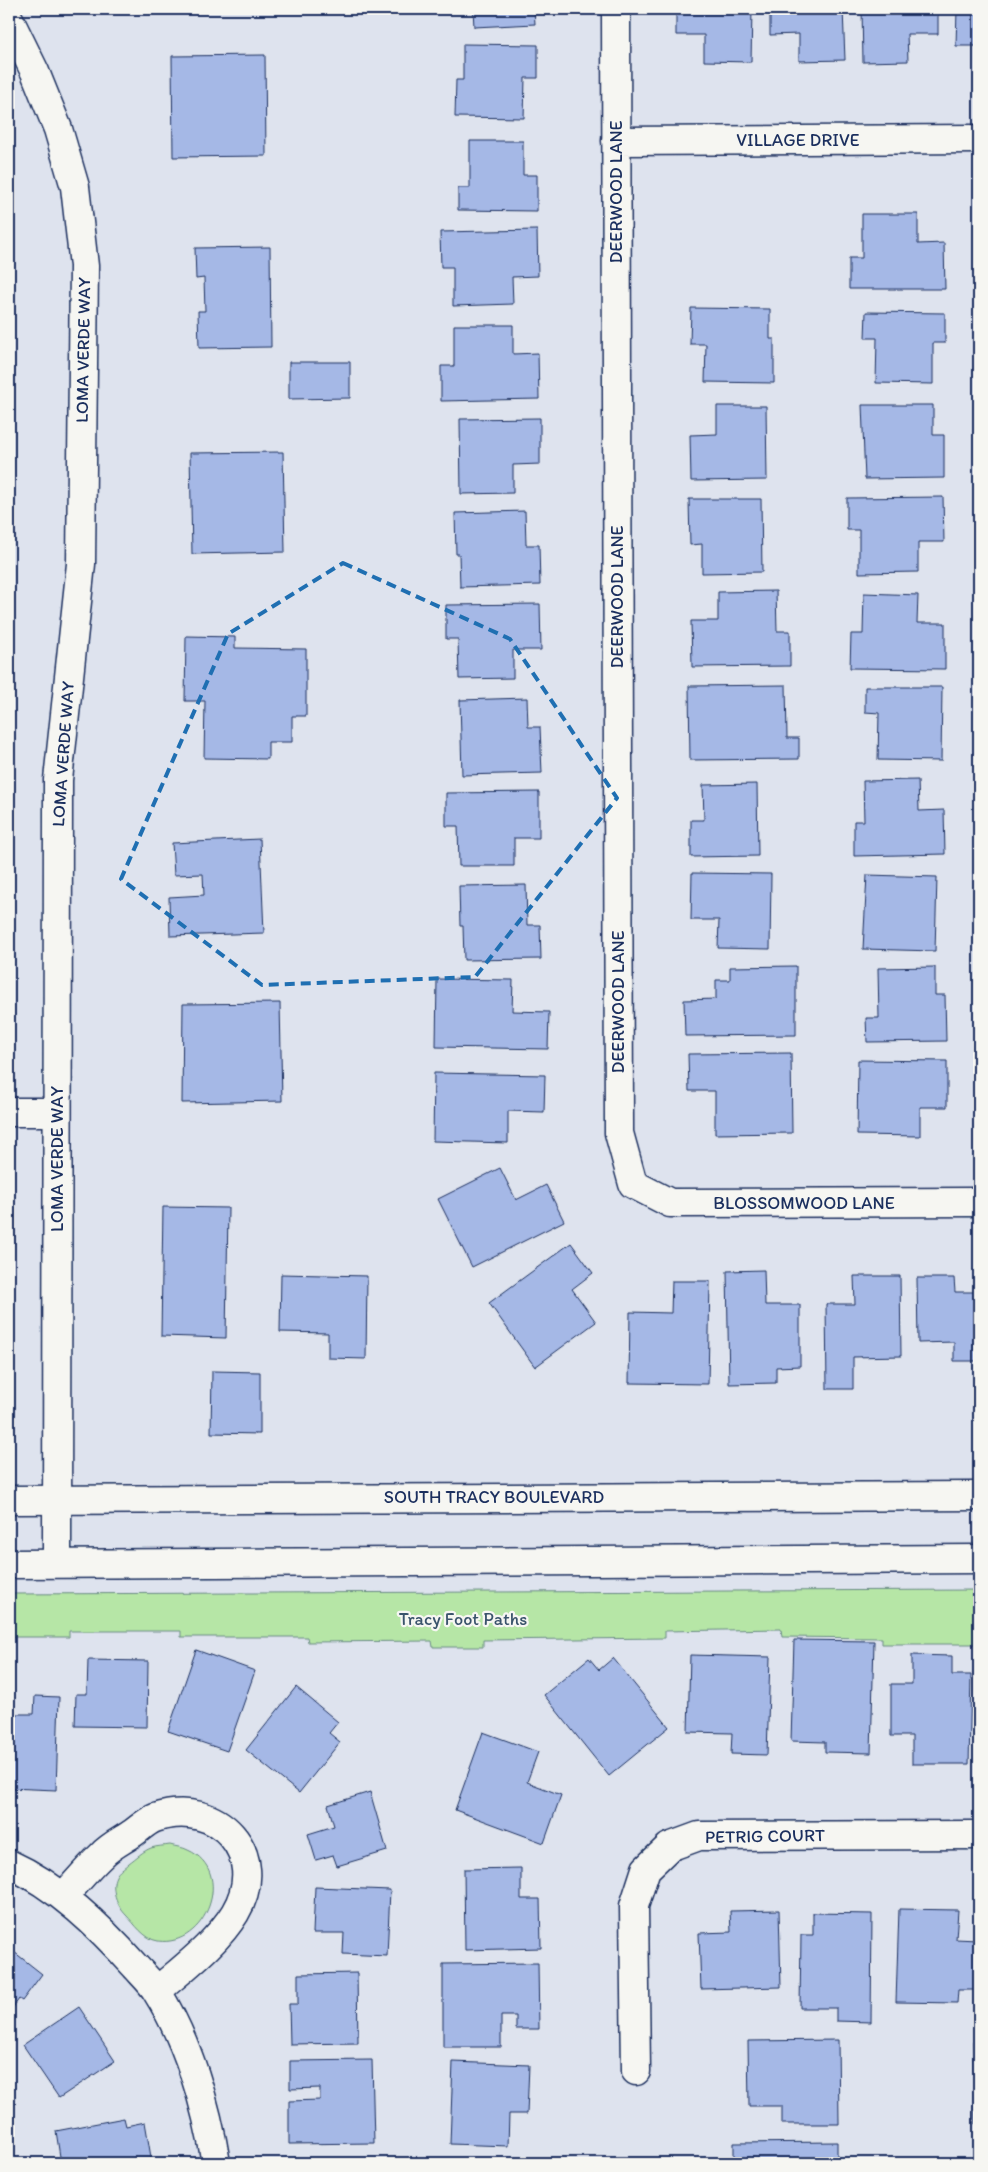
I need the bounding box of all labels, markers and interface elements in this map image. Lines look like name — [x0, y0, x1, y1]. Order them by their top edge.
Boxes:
street label: DEERWOOD LANE — [605, 120, 627, 264]
street label: VILLAGE DRIVE — [736, 129, 860, 151]
street label: LOMA VERDE WAY — [71, 276, 95, 423]
street label: DEERWOOD LANE — [606, 525, 628, 669]
street label: LOMA VERDE WAY — [47, 680, 79, 828]
street label: DEERWOOD LANE — [607, 930, 629, 1074]
street label: LOMA VERDE WAY — [46, 1085, 68, 1232]
street label: BLOSSOMWOOD LANE — [713, 1192, 895, 1214]
street label: SOUTH TRACY BOULEVARD — [384, 1486, 604, 1508]
park label: Tracy Foot Paths — [399, 1608, 527, 1630]
street label: PETRIG COURT — [705, 1824, 825, 1848]

